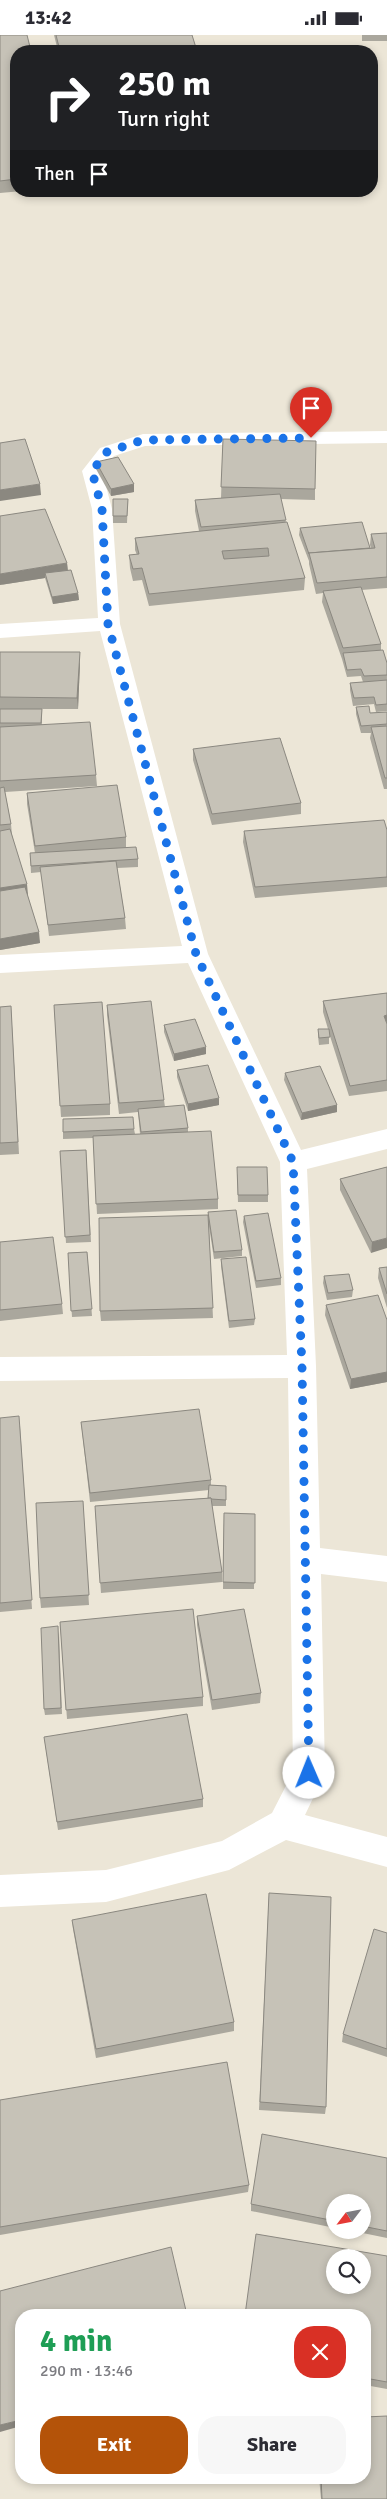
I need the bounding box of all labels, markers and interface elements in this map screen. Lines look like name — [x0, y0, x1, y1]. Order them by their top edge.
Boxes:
text: 13:42 — [25, 6, 72, 30]
text: 250 m — [118, 62, 211, 105]
icon: right — [35, 65, 100, 130]
text: Turn right — [118, 105, 210, 132]
icon: arrive — [85, 160, 113, 188]
text: Then — [35, 162, 75, 186]
pin — [290, 387, 332, 438]
icon: arrive — [297, 394, 325, 422]
position arrow — [282, 1746, 334, 1798]
north arrow — [326, 2194, 371, 2239]
map controls — [326, 2194, 371, 2294]
button: search — [326, 2249, 371, 2294]
text: 4 min — [40, 2323, 112, 2360]
button: close — [294, 2326, 346, 2378]
text: 290 m · 13:46 — [40, 2361, 133, 2381]
button: Exit — [40, 2416, 188, 2474]
button: Share — [198, 2416, 346, 2474]

